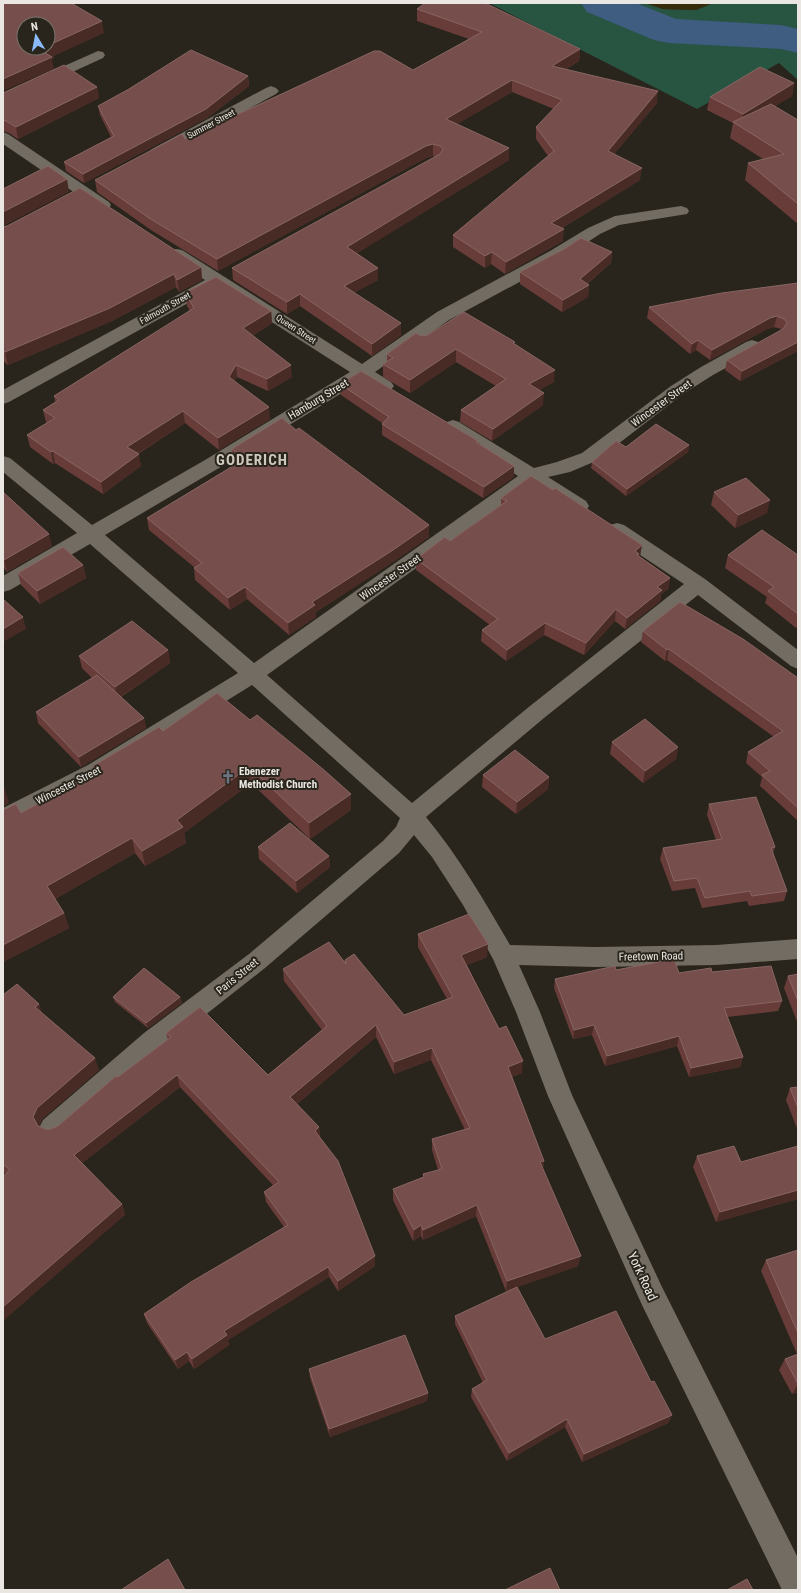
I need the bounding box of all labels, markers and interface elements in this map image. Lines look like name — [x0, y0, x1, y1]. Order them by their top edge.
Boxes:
north arrow — [16, 16, 56, 56]
text: N — [30, 20, 39, 34]
street label: Summer Street — [185, 107, 237, 141]
street label: Falmouth Street — [138, 290, 192, 326]
street label: Queen Street — [274, 312, 318, 346]
street label: Hamburg Street — [286, 376, 351, 423]
street label: Wincester Street — [629, 377, 694, 430]
district label: GODERICH — [216, 451, 288, 469]
street label: Wincester Street — [357, 552, 423, 603]
street label: Wincester Street — [33, 763, 103, 807]
place label: Ebenezer Methodist Church — [239, 765, 317, 791]
church icon: Ebenezer Methodist Church — [220, 769, 236, 785]
street label: Freetown Road — [619, 949, 683, 964]
street label: Paris Street — [214, 955, 261, 997]
street label: York Road — [625, 1250, 660, 1303]

